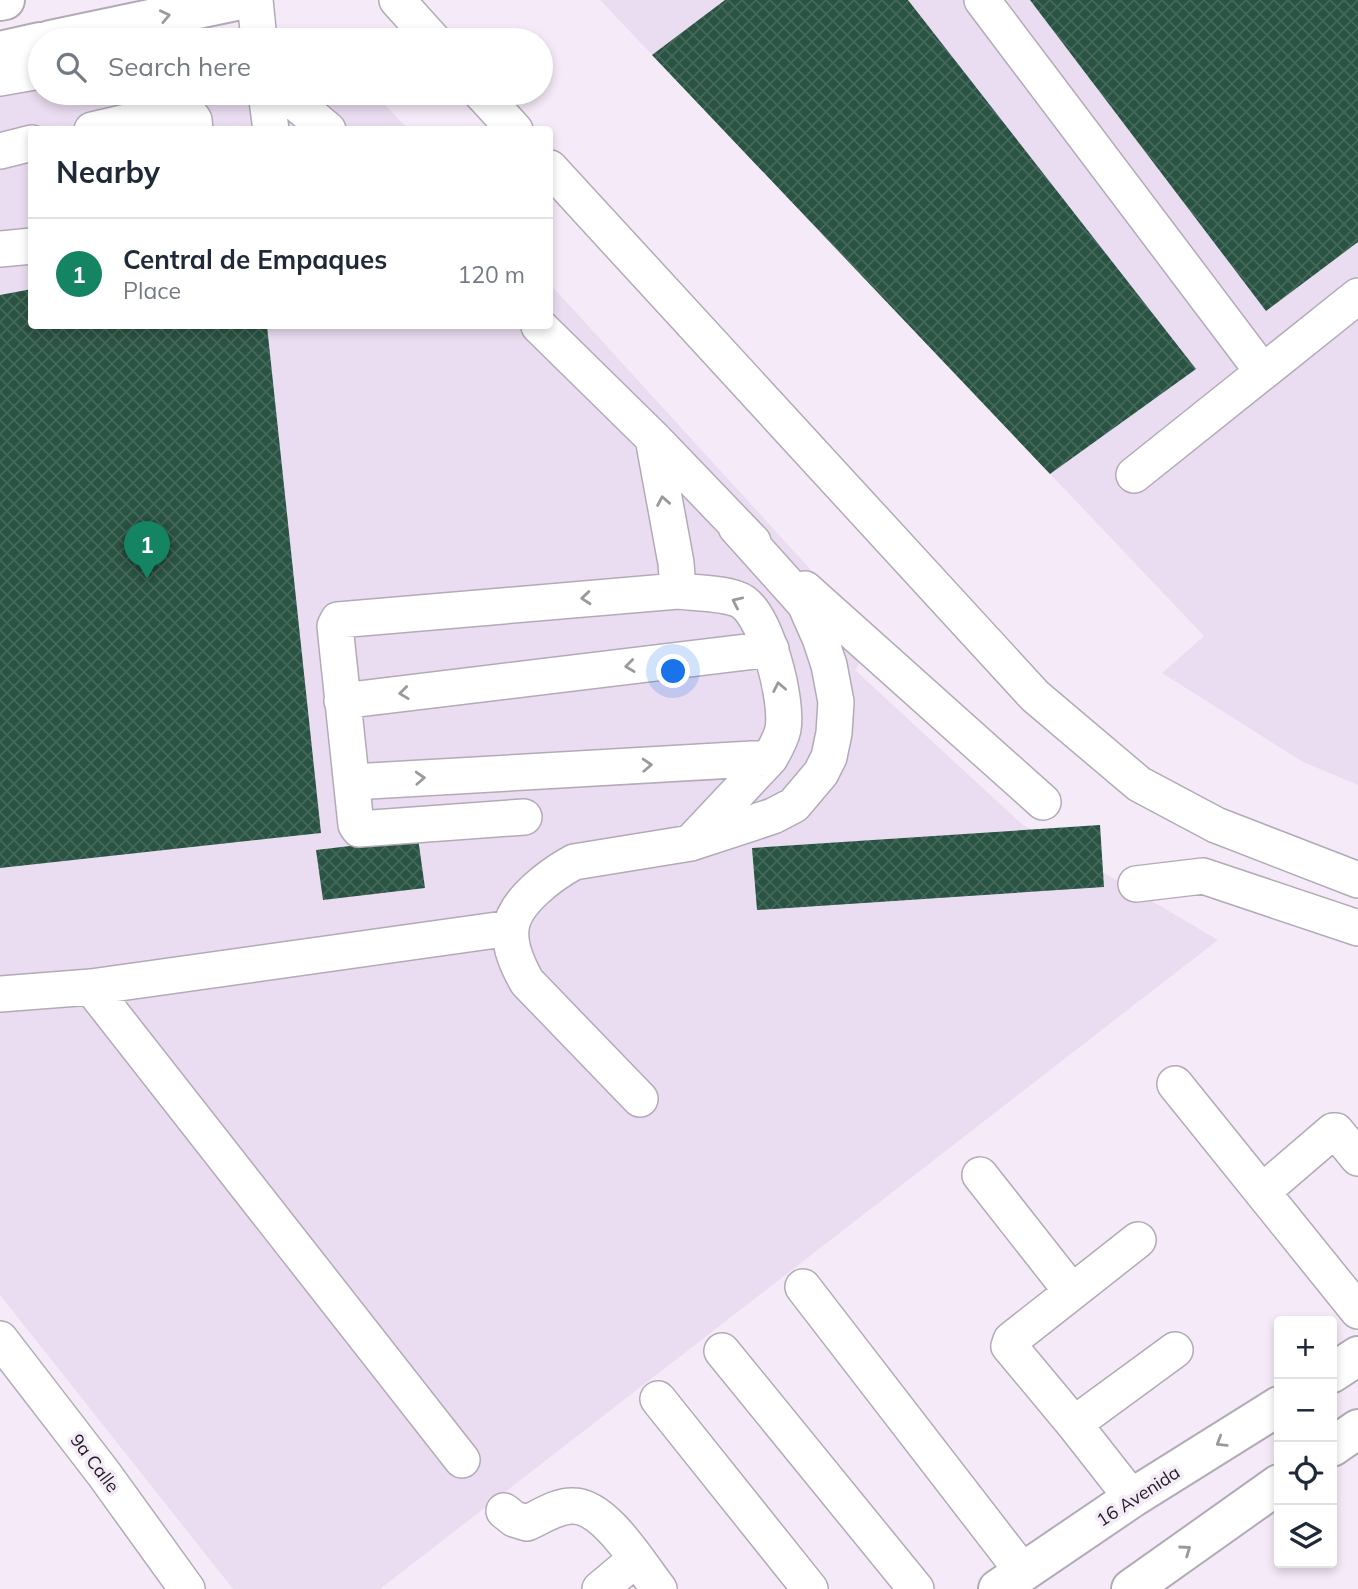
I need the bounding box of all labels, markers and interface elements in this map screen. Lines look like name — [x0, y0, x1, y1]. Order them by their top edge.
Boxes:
one-way arrow — [159, 10, 171, 25]
search box — [28, 28, 553, 105]
icon: search — [52, 48, 90, 86]
text: Search here — [108, 50, 251, 83]
text: Nearby — [56, 153, 160, 191]
text: Central de Empaques — [123, 243, 387, 276]
text: 1 — [72, 260, 86, 289]
text: 120 m — [457, 260, 525, 289]
text: Place — [123, 276, 181, 305]
one-way arrow — [657, 495, 672, 507]
pin: 1 — [124, 521, 170, 579]
one-way arrow — [580, 590, 591, 605]
one-way arrow — [732, 596, 744, 610]
your location — [656, 654, 690, 688]
one-way arrow — [624, 659, 636, 674]
one-way arrow — [773, 681, 788, 693]
one-way arrow — [398, 686, 410, 701]
one-way arrow — [642, 758, 653, 773]
one-way arrow — [415, 771, 426, 786]
map controls — [1274, 1316, 1337, 1568]
button: + — [1274, 1316, 1337, 1379]
button: − — [1274, 1379, 1337, 1442]
street label: 9a Calle — [66, 1429, 124, 1497]
one-way arrow — [1216, 1434, 1229, 1447]
button: locate — [1274, 1442, 1337, 1505]
street label: 16 Avenida — [1092, 1461, 1184, 1531]
button: layers — [1274, 1505, 1337, 1568]
one-way arrow — [1178, 1546, 1191, 1558]

